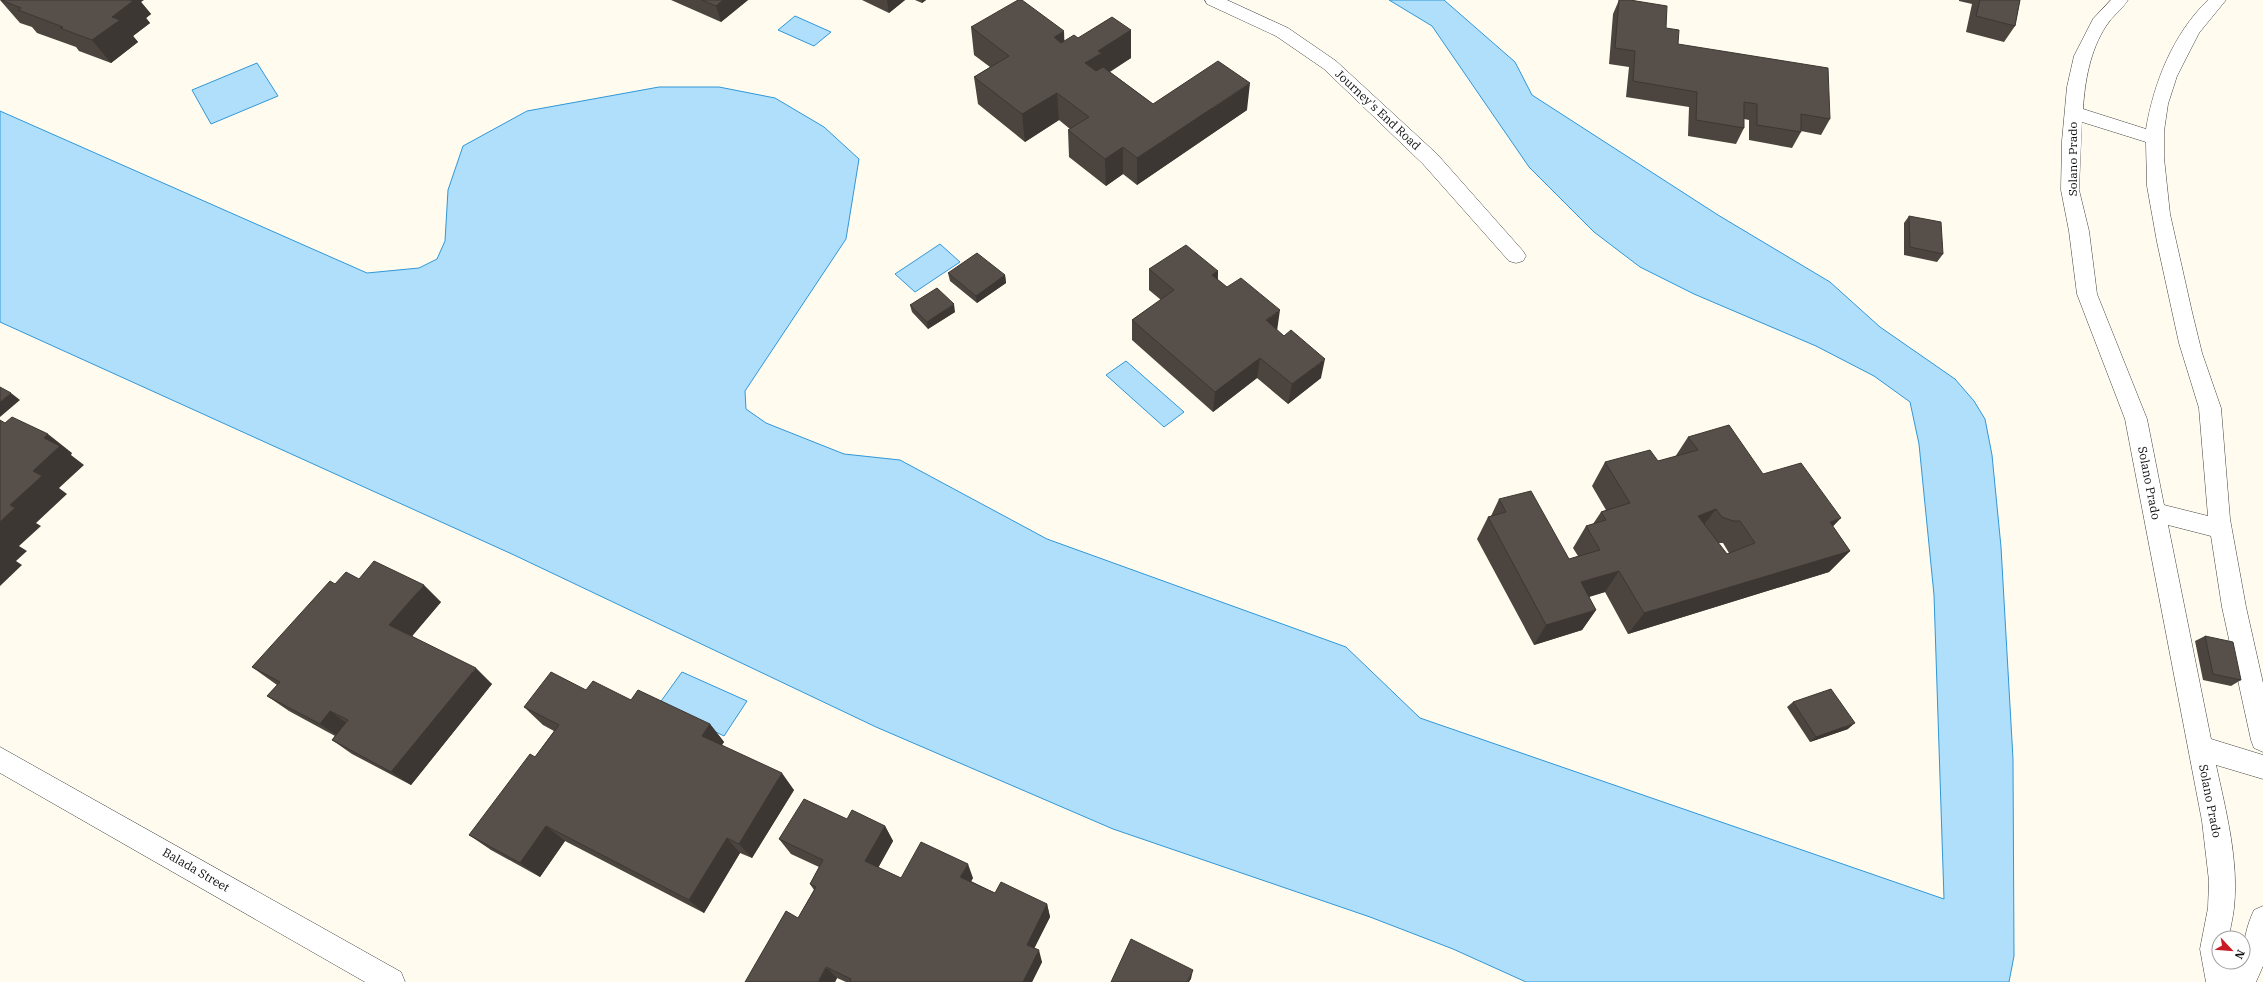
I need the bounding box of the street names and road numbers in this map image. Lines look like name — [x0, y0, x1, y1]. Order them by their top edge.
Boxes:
street label: Journey's End Road — [1333, 66, 1424, 153]
street label: Solano Prado — [2065, 122, 2080, 196]
street label: Solano Prado — [2135, 445, 2164, 521]
street label: Solano Prado — [2196, 763, 2225, 839]
street label: Balada Street — [160, 844, 233, 895]

